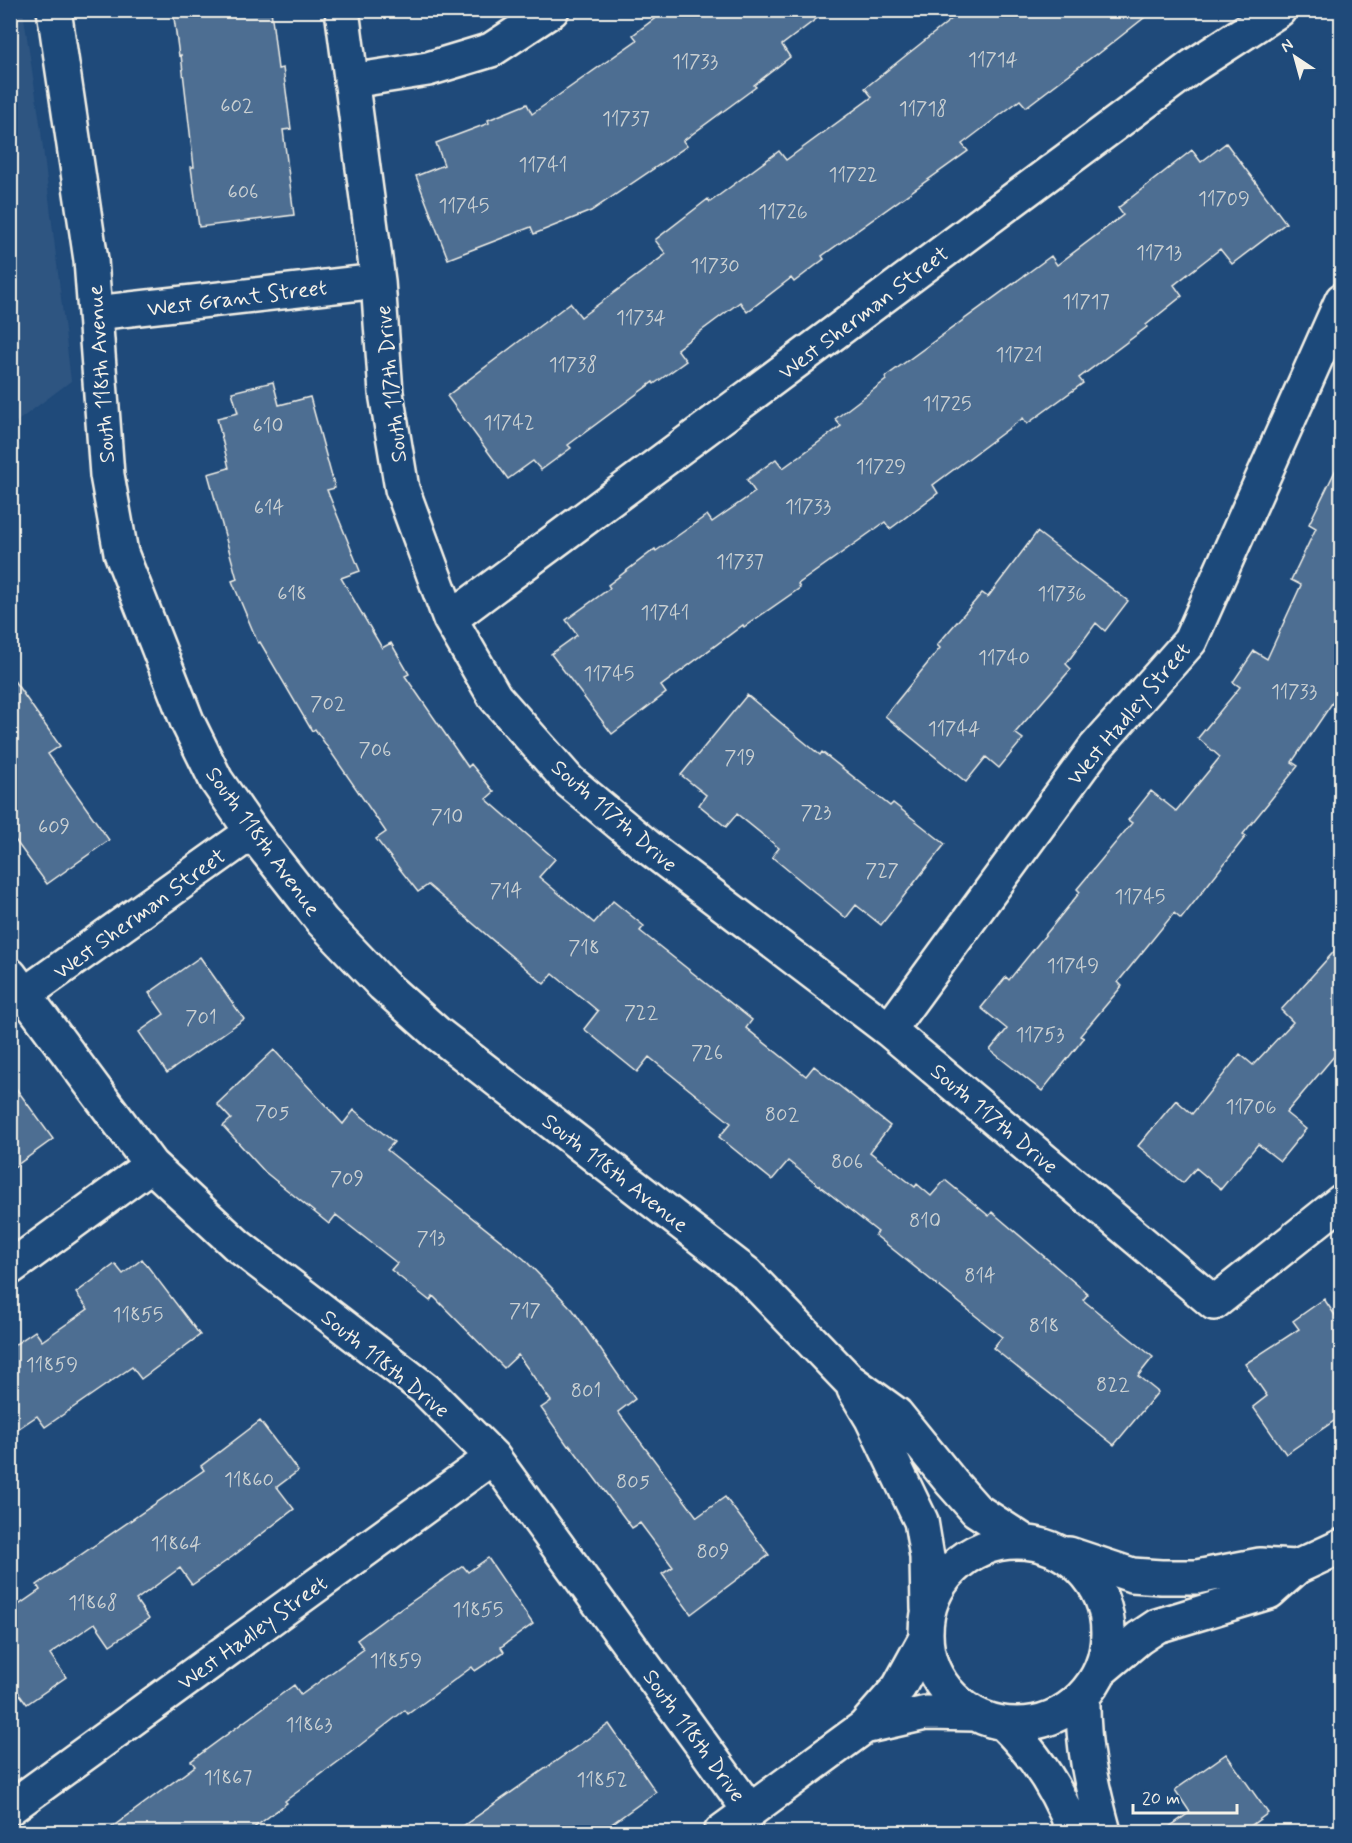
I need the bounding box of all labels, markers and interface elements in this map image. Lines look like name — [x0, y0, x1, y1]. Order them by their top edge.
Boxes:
north arrow — [1265, 27, 1325, 87]
text: N — [1277, 34, 1298, 58]
house number: 11714 — [968, 47, 1018, 74]
house number: 11733 — [672, 49, 718, 76]
house number: 602 — [220, 93, 254, 120]
house number: 11718 — [899, 96, 947, 123]
house number: 11737 — [602, 106, 650, 133]
house number: 11741 — [519, 152, 567, 179]
house number: 11722 — [828, 162, 878, 189]
house number: 606 — [227, 179, 259, 206]
house number: 11709 — [1198, 186, 1250, 213]
house number: 11745 — [439, 193, 490, 220]
house number: 11726 — [758, 199, 808, 226]
street label: West Sherman Street — [773, 240, 955, 387]
house number: 11713 — [1136, 240, 1182, 267]
house number: 11730 — [690, 253, 740, 280]
street label: West Grant Street — [146, 274, 329, 324]
street label: South 118th Avenue — [82, 284, 122, 464]
house number: 11717 — [1062, 289, 1110, 316]
street label: South 117th Drive — [370, 304, 414, 464]
house number: 11734 — [616, 305, 666, 332]
house number: 11721 — [995, 342, 1043, 369]
house number: 11738 — [549, 352, 597, 379]
house number: 11725 — [922, 391, 972, 418]
house number: 11742 — [484, 410, 534, 437]
house number: 610 — [253, 413, 283, 440]
house number: 11729 — [856, 454, 906, 481]
house number: 11733 — [785, 494, 831, 521]
house number: 614 — [254, 495, 285, 522]
house number: 11737 — [716, 549, 764, 576]
house number: 618 — [277, 581, 307, 608]
house number: 11736 — [1038, 581, 1086, 608]
house number: 11741 — [641, 600, 689, 627]
street label: West Hadley Street — [1062, 637, 1198, 792]
house number: 11740 — [978, 645, 1030, 672]
house number: 11745 — [584, 661, 635, 688]
house number: 11733 — [1271, 679, 1317, 706]
house number: 702 — [310, 691, 346, 718]
house number: 11744 — [928, 716, 980, 743]
house number: 706 — [359, 737, 392, 764]
house number: 719 — [724, 745, 756, 772]
street label: South 117th Drive — [545, 754, 683, 879]
street label: South 118th Avenue — [199, 762, 326, 923]
house number: 723 — [801, 800, 831, 827]
house number: 710 — [431, 804, 463, 831]
house number: 609 — [38, 814, 70, 841]
street label: West Sherman Street — [48, 843, 232, 987]
house number: 727 — [865, 858, 899, 885]
house number: 714 — [490, 878, 522, 905]
house number: 11745 — [1115, 884, 1166, 911]
house number: 718 — [568, 935, 600, 962]
house number: 11749 — [1047, 953, 1099, 980]
house number: 722 — [624, 1000, 658, 1027]
house number: 701 — [185, 1005, 217, 1032]
house number: 11753 — [1015, 1022, 1065, 1049]
house number: 726 — [691, 1040, 723, 1067]
street label: South 117th Drive — [924, 1058, 1063, 1181]
house number: 11706 — [1226, 1094, 1276, 1121]
house number: 705 — [255, 1100, 289, 1127]
house number: 802 — [765, 1102, 799, 1129]
street label: South 118th Avenue — [536, 1108, 694, 1240]
house number: 806 — [831, 1149, 863, 1176]
house number: 709 — [330, 1166, 364, 1193]
house number: 810 — [909, 1208, 941, 1235]
house number: 713 — [417, 1226, 445, 1253]
house number: 814 — [964, 1263, 996, 1290]
house number: 717 — [509, 1298, 541, 1325]
house number: 11855 — [113, 1302, 164, 1329]
street label: South 118th Drive — [315, 1304, 455, 1425]
house number: 818 — [1029, 1313, 1059, 1340]
house number: 11859 — [26, 1352, 78, 1379]
house number: 822 — [1096, 1372, 1130, 1399]
house number: 801 — [571, 1378, 601, 1405]
house number: 11860 — [224, 1467, 274, 1494]
house number: 805 — [616, 1469, 650, 1496]
house number: 11864 — [151, 1531, 201, 1558]
house number: 809 — [696, 1539, 730, 1566]
street label: West Hadley Street — [173, 1570, 334, 1697]
house number: 11868 — [68, 1590, 118, 1617]
house number: 11855 — [453, 1597, 504, 1624]
house number: 11859 — [370, 1648, 422, 1675]
street label: South 118th Drive — [636, 1664, 751, 1808]
house number: 11863 — [285, 1712, 333, 1739]
house number: 11867 — [204, 1765, 252, 1792]
house number: 11852 — [577, 1767, 627, 1794]
scale bar — [1133, 1777, 1236, 1815]
text: 20 m — [1142, 1787, 1180, 1811]

